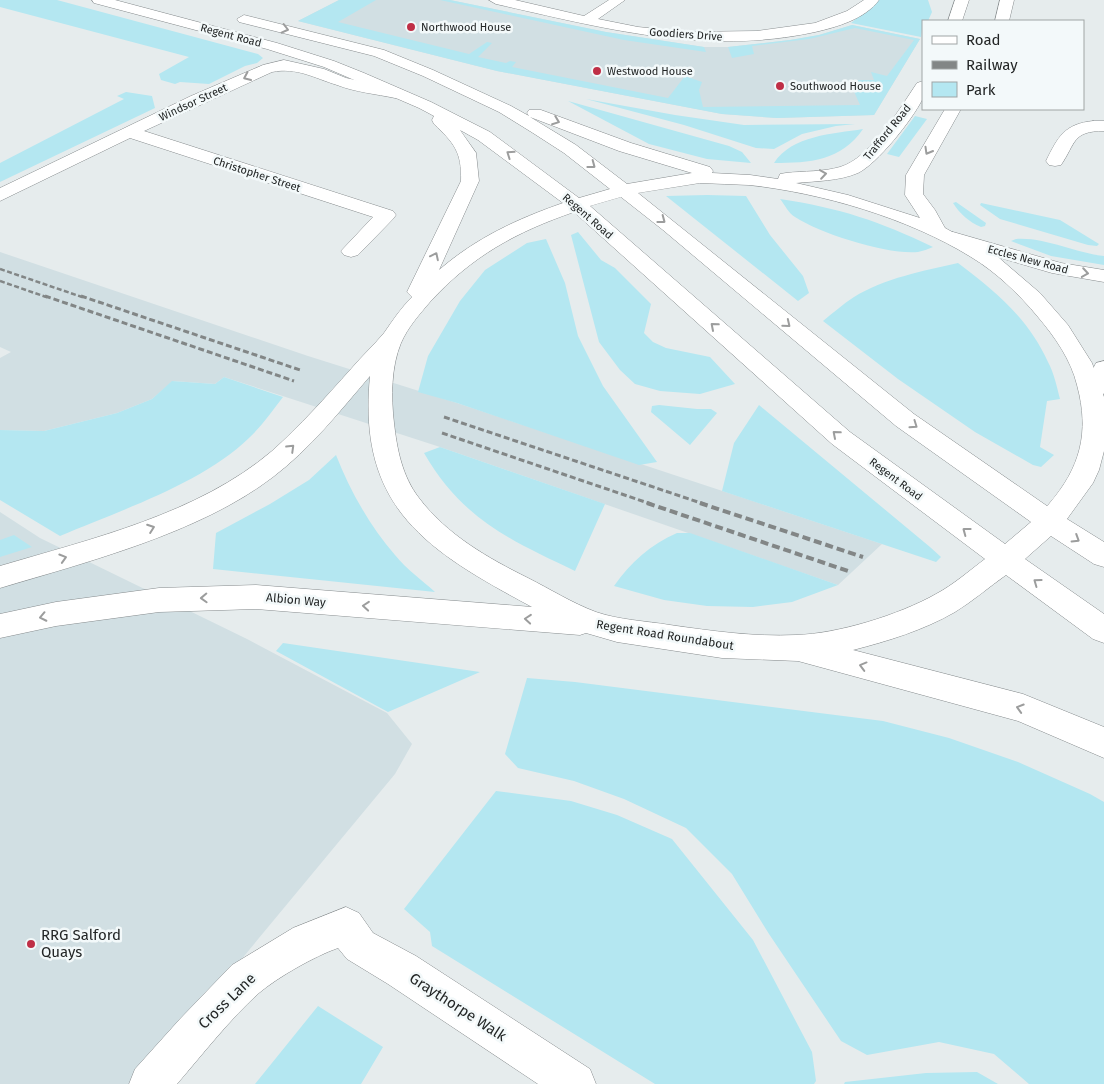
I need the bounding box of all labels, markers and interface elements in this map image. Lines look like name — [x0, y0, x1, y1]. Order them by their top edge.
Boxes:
legend — [922, 20, 1084, 110]
street label: Regent Road — [199, 21, 263, 50]
marker: Northwood House — [405, 21, 417, 33]
place label: Northwood House — [421, 21, 511, 34]
one-way arrow — [280, 23, 289, 34]
street label: Goodiers Drive — [649, 25, 723, 44]
text: Road — [966, 31, 1001, 49]
text: Railway — [966, 56, 1018, 74]
marker: Westwood House — [591, 65, 603, 77]
place label: Westwood House — [607, 65, 693, 78]
one-way arrow — [243, 70, 252, 81]
marker: Southwood House — [774, 80, 786, 92]
place label: Southwood House — [790, 80, 881, 93]
street label: Windsor Street — [157, 81, 229, 124]
text: Park — [966, 81, 996, 99]
street label: Trafford Road — [861, 102, 914, 163]
one-way arrow — [551, 115, 559, 125]
one-way arrow — [925, 145, 935, 154]
one-way arrow — [506, 151, 516, 160]
street label: Christopher Street — [211, 154, 302, 195]
one-way arrow — [586, 160, 595, 168]
one-way arrow — [818, 170, 827, 180]
street label: Regent Road — [560, 191, 616, 242]
one-way arrow — [656, 214, 666, 223]
street label: Eccles New Road — [986, 242, 1070, 276]
one-way arrow — [429, 252, 439, 261]
one-way arrow — [1080, 268, 1089, 278]
one-way arrow — [781, 318, 790, 327]
one-way arrow — [711, 323, 720, 332]
one-way arrow — [908, 419, 917, 428]
one-way arrow — [833, 430, 842, 439]
one-way arrow — [285, 445, 294, 454]
street label: Regent Road — [867, 455, 925, 503]
one-way arrow — [146, 524, 155, 534]
one-way arrow — [962, 528, 972, 537]
one-way arrow — [1071, 533, 1080, 542]
one-way arrow — [59, 553, 67, 563]
one-way arrow — [1033, 579, 1042, 589]
street label: Albion Way — [266, 590, 327, 610]
one-way arrow — [200, 593, 208, 604]
one-way arrow — [362, 601, 370, 612]
one-way arrow — [39, 611, 47, 622]
one-way arrow — [524, 614, 532, 625]
street label: Regent Road Roundabout — [595, 617, 735, 653]
one-way arrow — [859, 661, 867, 671]
one-way arrow — [1016, 704, 1024, 714]
place label: RRG Salford Quays — [41, 926, 121, 961]
marker: RRG Salford Quays — [25, 938, 37, 950]
street label: Cross Lane — [195, 969, 259, 1033]
street label: Graythorpe Walk — [406, 969, 510, 1045]

